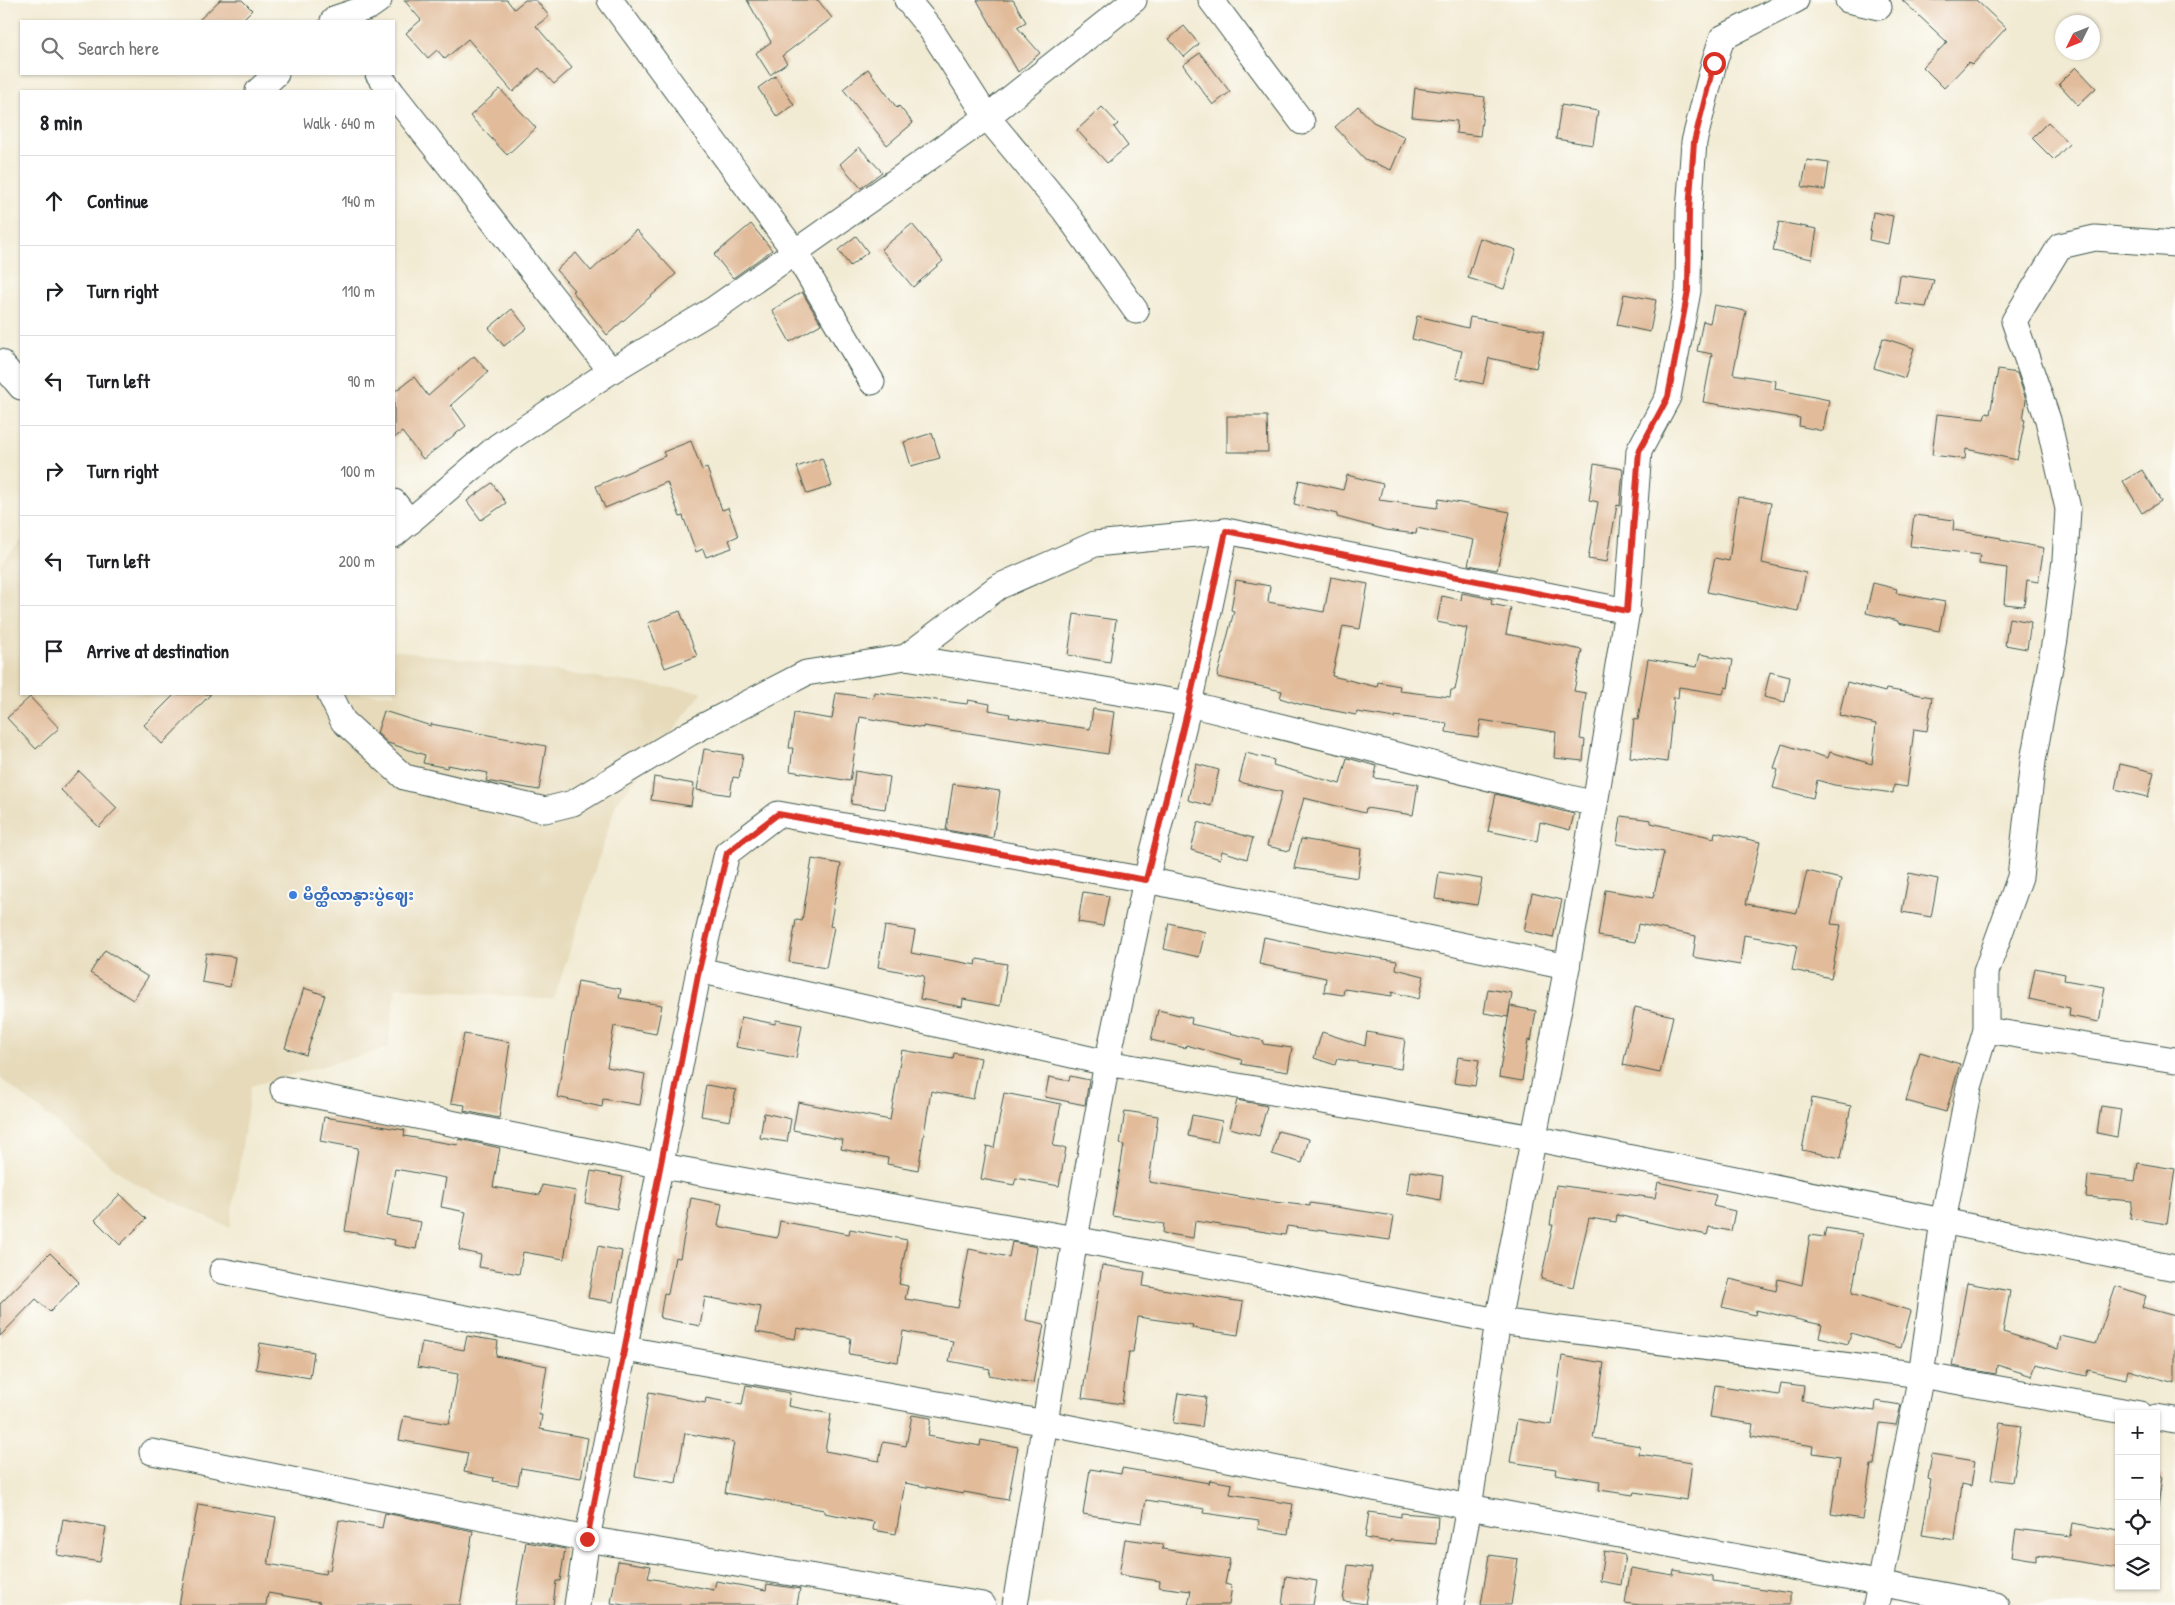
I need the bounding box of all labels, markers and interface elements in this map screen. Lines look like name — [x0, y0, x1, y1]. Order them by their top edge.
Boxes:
north arrow — [2055, 15, 2100, 60]
search box — [20, 20, 395, 75]
icon: search — [38, 34, 66, 62]
text: Search here — [78, 35, 159, 61]
route start — [1703, 52, 1726, 75]
text: 8 min — [40, 108, 82, 137]
text: Walk · 640 m — [303, 112, 375, 134]
icon: ahead — [40, 187, 68, 215]
text: Continue — [87, 188, 148, 214]
text: 140 m — [341, 190, 375, 212]
icon: right — [40, 277, 68, 305]
text: Turn right — [87, 278, 158, 304]
text: 110 m — [342, 280, 375, 302]
icon: left — [40, 367, 68, 395]
text: Turn left — [87, 368, 150, 394]
text: 90 m — [347, 370, 375, 392]
icon: right — [40, 457, 68, 485]
text: Turn right — [87, 458, 158, 484]
text: 100 m — [340, 460, 375, 482]
icon: left — [40, 547, 68, 575]
text: Turn left — [87, 548, 150, 574]
text: 200 m — [339, 550, 375, 572]
icon: arrive — [40, 637, 68, 665]
text: Arrive at destination — [87, 638, 229, 664]
place label: မိတ္ထီလာနွားပွဲဈေး — [303, 884, 414, 907]
marker: မိတ္ထီလာနွားပွဲဈေး — [287, 889, 299, 901]
map controls — [2115, 1410, 2160, 1590]
button: + — [2115, 1410, 2160, 1455]
button: − — [2115, 1455, 2160, 1500]
button: locate — [2115, 1500, 2160, 1545]
route end — [576, 1528, 599, 1551]
button: layers — [2115, 1545, 2160, 1590]

